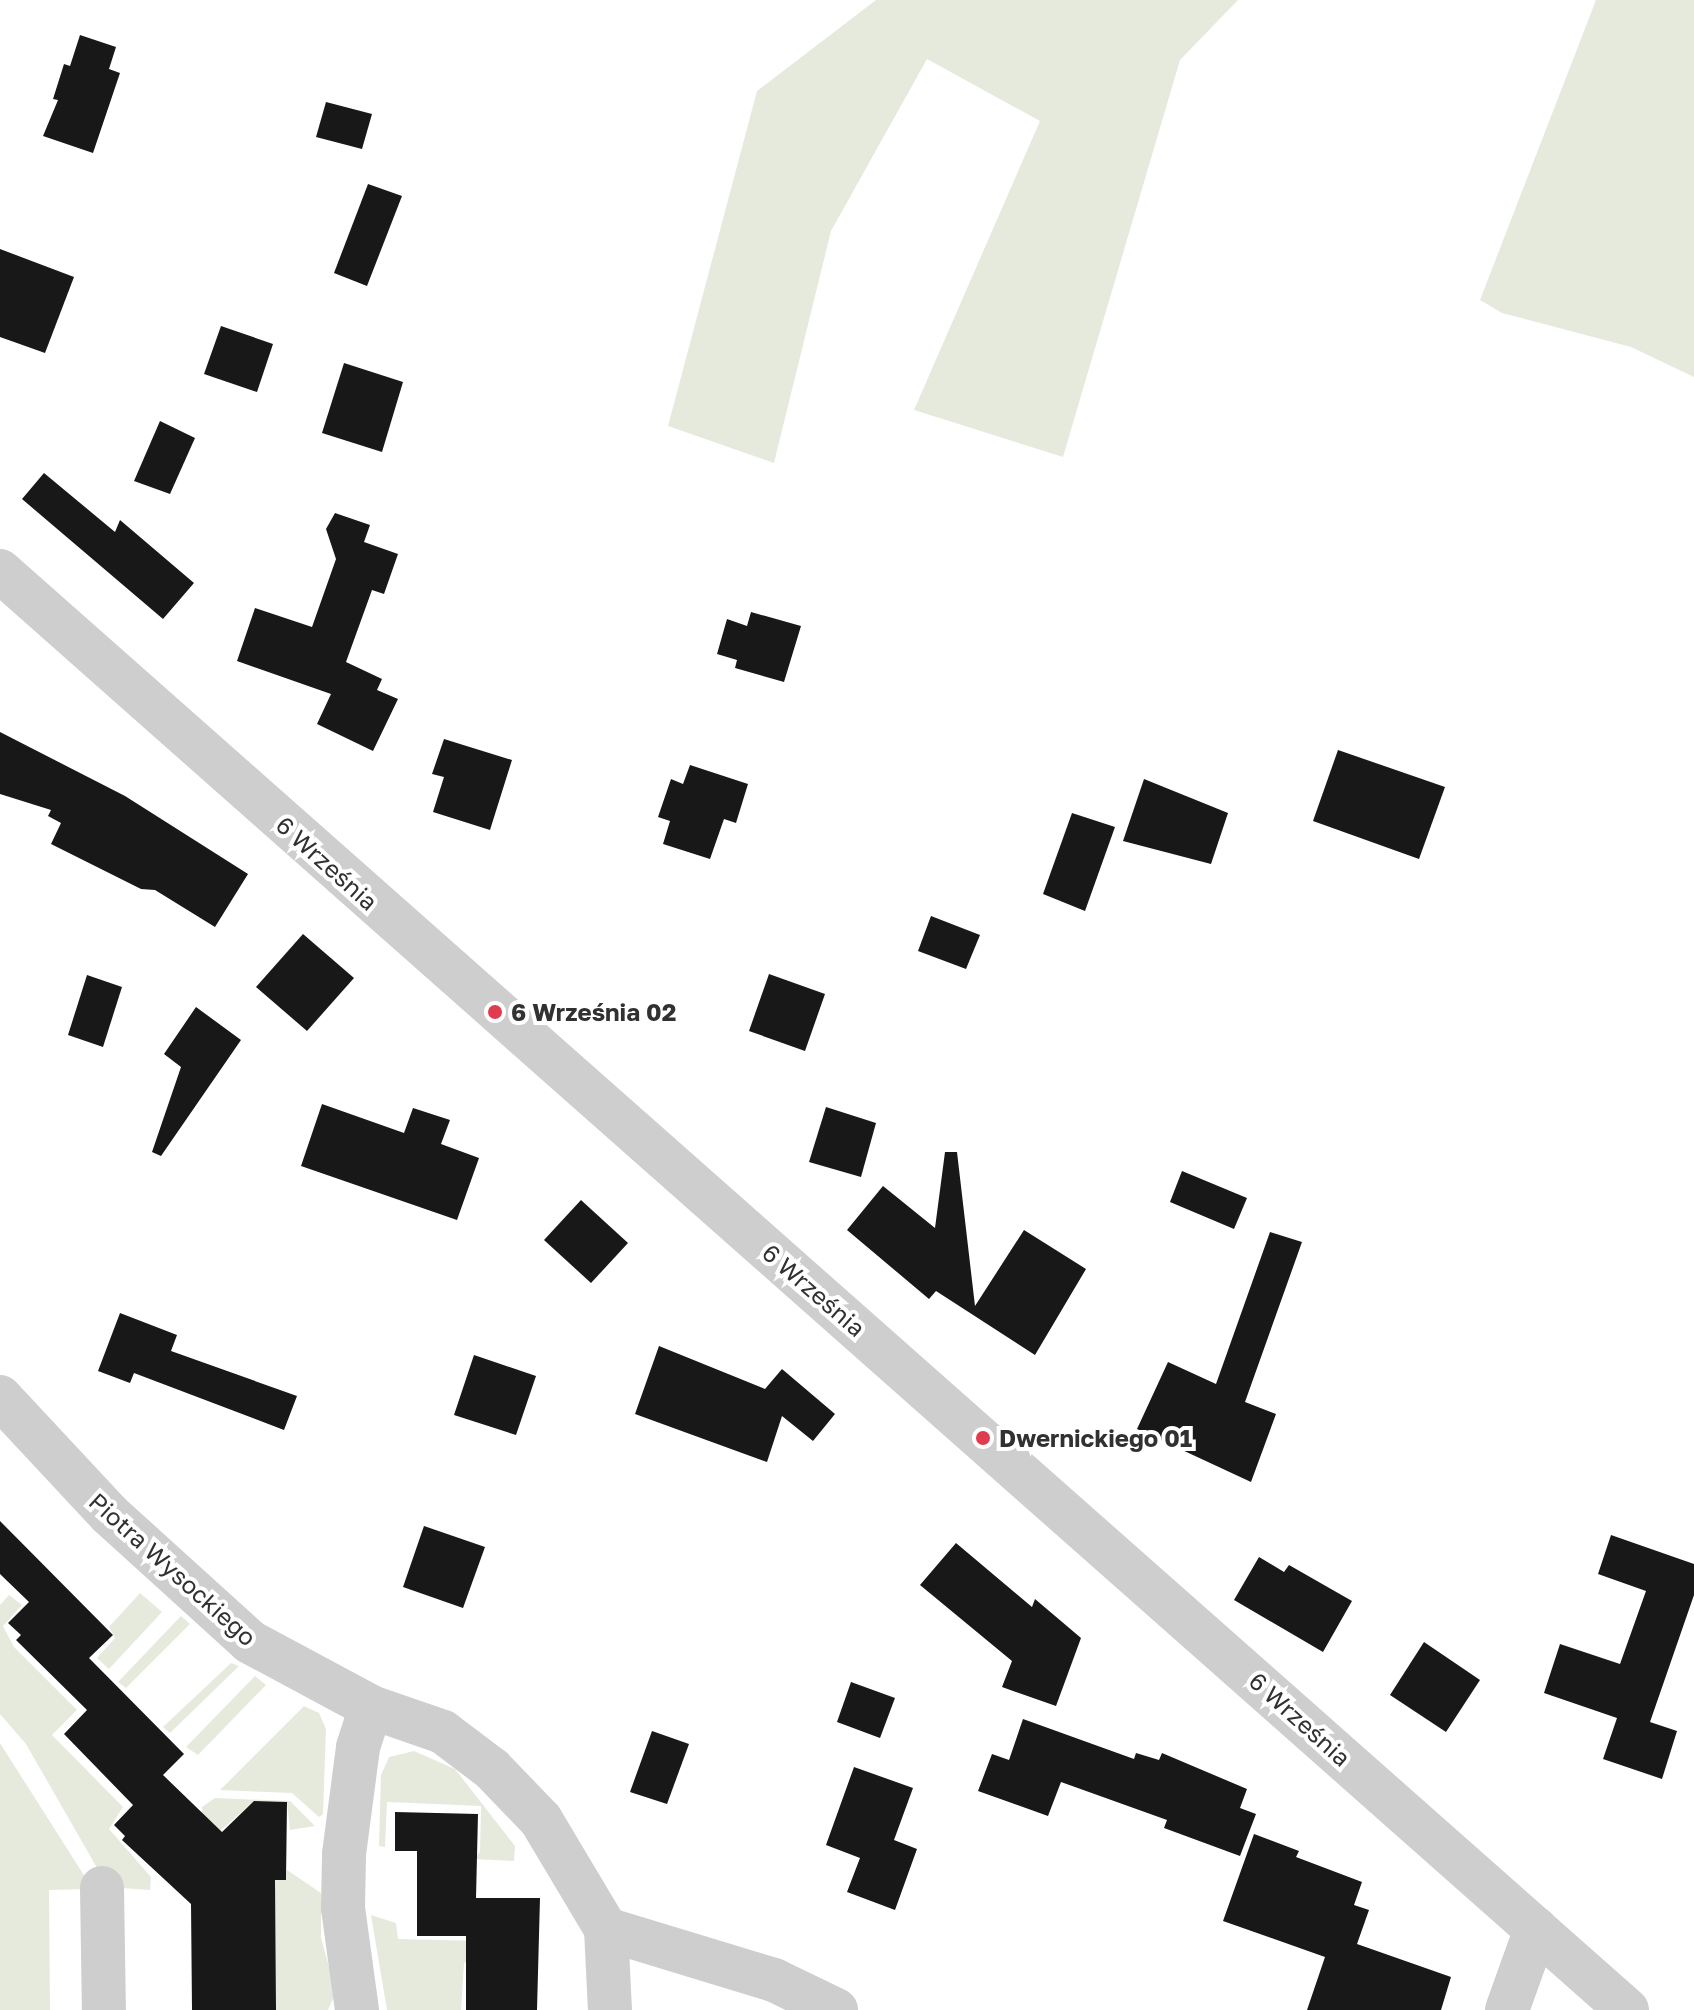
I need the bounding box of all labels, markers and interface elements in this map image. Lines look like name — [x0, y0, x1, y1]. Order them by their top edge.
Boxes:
street label: 6 Września — [270, 810, 384, 916]
place label: 6 Września 02 — [511, 998, 676, 1026]
marker: 6 Września 02 — [486, 1003, 504, 1021]
street label: 6 Września — [757, 1238, 871, 1342]
place label: Dwernickiego 01 — [999, 1424, 1192, 1452]
marker: Dwernickiego 01 — [974, 1429, 992, 1447]
street label: Piotra Wysockiego — [84, 1487, 262, 1651]
street label: 6 Września — [1243, 1666, 1357, 1772]

